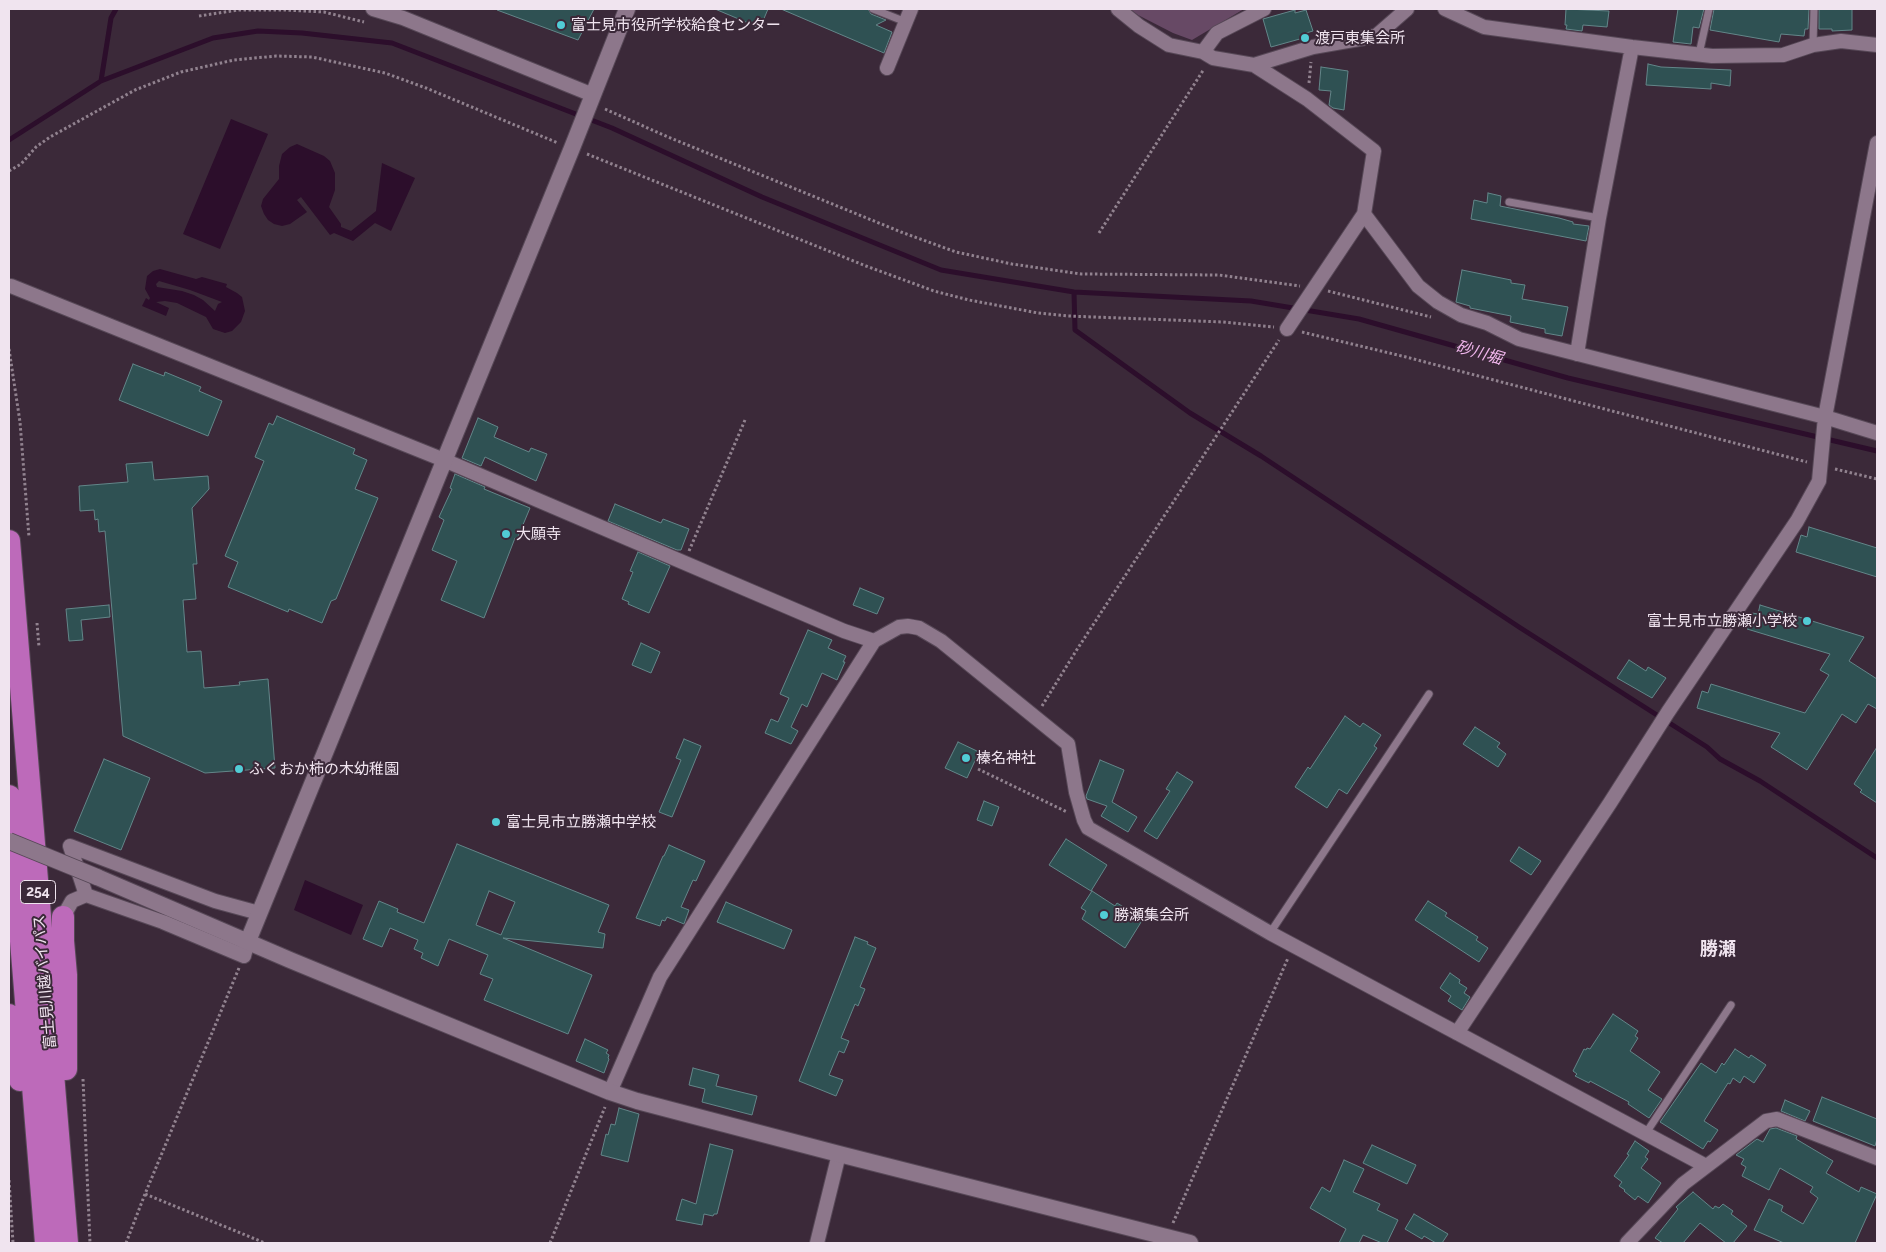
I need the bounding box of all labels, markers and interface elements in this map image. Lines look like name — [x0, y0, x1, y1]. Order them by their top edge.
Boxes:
place label: 富士見市役所学校給食センター — [571, 16, 781, 34]
marker: 富士見市役所学校給食センター — [555, 19, 567, 31]
place label: 渡戸東集会所 — [1315, 29, 1405, 47]
marker: 渡戸東集会所 — [1299, 32, 1311, 44]
water label: 砂川堀 — [1453, 337, 1505, 369]
place label: 大願寺 — [516, 525, 561, 543]
marker: 大願寺 — [500, 528, 512, 540]
place label: 富士見市立勝瀬小学校 — [1647, 612, 1797, 630]
marker: 富士見市立勝瀬小学校 — [1801, 615, 1813, 627]
place label: 榛名神社 — [976, 749, 1036, 767]
marker: 榛名神社 — [960, 752, 972, 764]
place label: ふくおか柿の木幼稚園 — [249, 760, 399, 778]
marker: ふくおか柿の木幼稚園 — [233, 763, 245, 775]
place label: 富士見市立勝瀬中学校 — [506, 813, 656, 831]
marker: 富士見市立勝瀬中学校 — [490, 816, 502, 828]
road number: 254 — [20, 880, 56, 904]
place label: 勝瀬集会所 — [1114, 906, 1189, 924]
marker: 勝瀬集会所 — [1098, 909, 1110, 921]
street label: 富士見川越バイパス — [30, 914, 60, 1050]
district label: 勝瀬 — [1700, 939, 1736, 961]

